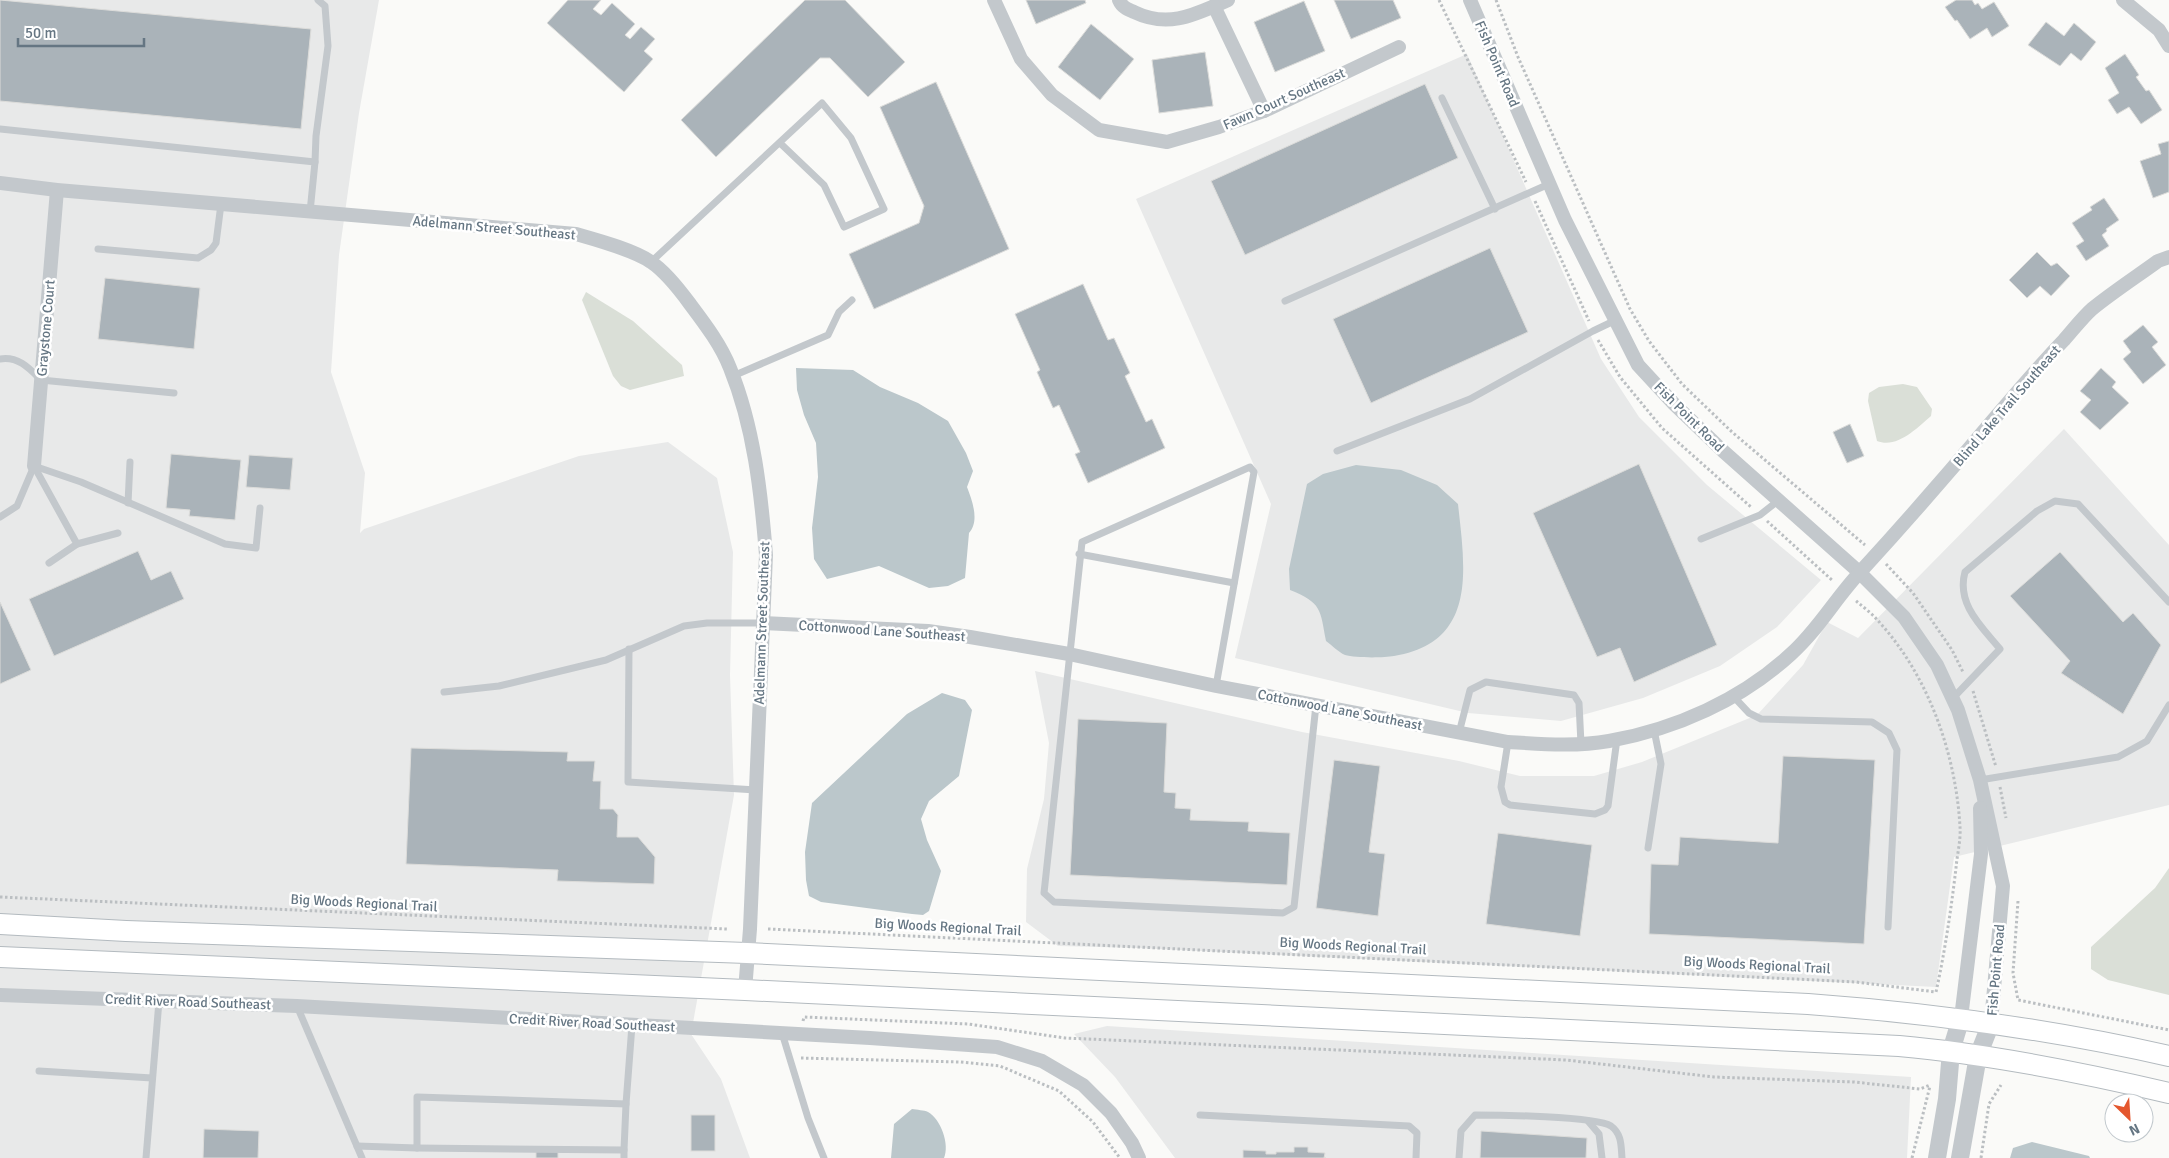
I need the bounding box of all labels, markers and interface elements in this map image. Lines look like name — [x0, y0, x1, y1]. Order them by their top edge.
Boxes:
scale bar — [18, 15, 144, 47]
street label: Fish Point Road — [1471, 18, 1523, 110]
text: 50 m — [25, 24, 56, 42]
street label: Fawn Court Southeast — [1220, 64, 1348, 134]
street label: Adelmann Street Southeast — [412, 212, 576, 244]
street label: Graystone Court — [33, 279, 59, 377]
street label: Blind Lake Trail Southeast — [1950, 342, 2064, 470]
street label: Fish Point Road — [1650, 378, 1728, 456]
street label: Adelmann Street Southeast — [751, 541, 773, 705]
street label: Cottonwood Lane Southeast — [798, 617, 966, 645]
street label: Cottonwood Lane Southeast — [1256, 686, 1424, 734]
street label: Big Woods Regional Trail — [290, 891, 438, 915]
street label: Big Woods Regional Trail — [874, 915, 1022, 939]
street label: Fish Point Road — [1984, 923, 2008, 1017]
street label: Big Woods Regional Trail — [1279, 934, 1427, 958]
street label: Big Woods Regional Trail — [1683, 953, 1831, 977]
street label: Credit River Road Southeast — [105, 991, 272, 1013]
street label: Credit River Road Southeast — [508, 1010, 676, 1036]
north arrow — [2104, 1093, 2154, 1143]
text: N — [2126, 1120, 2142, 1139]

